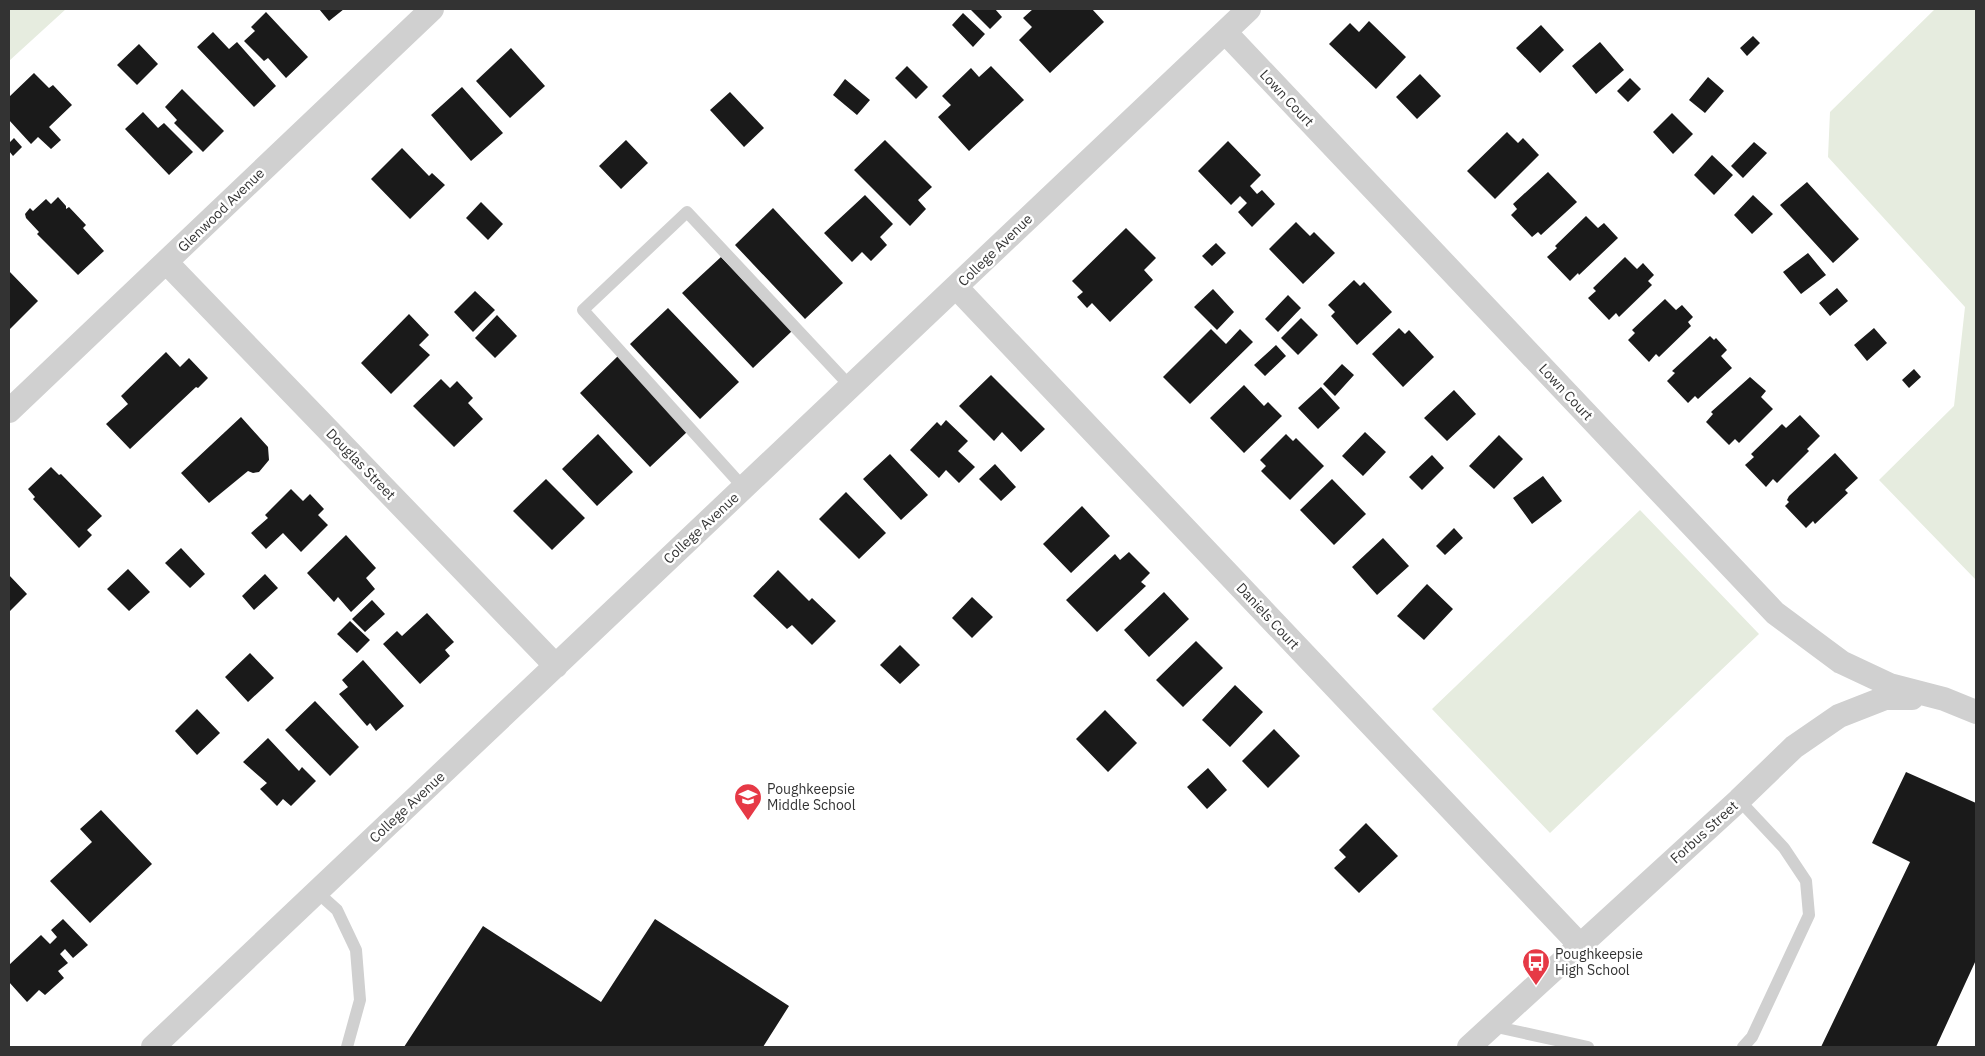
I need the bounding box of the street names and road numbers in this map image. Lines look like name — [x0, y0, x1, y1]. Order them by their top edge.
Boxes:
street label: Lown Court — [1256, 66, 1318, 130]
street label: Glenwood Avenue — [174, 164, 268, 256]
street label: College Avenue — [954, 210, 1036, 290]
street label: Lown Court — [1535, 360, 1597, 424]
street label: Douglas Street — [322, 425, 400, 504]
street label: College Avenue — [659, 488, 743, 568]
street label: Daniels Court — [1233, 579, 1303, 653]
street label: College Avenue — [365, 767, 449, 847]
street label: Forbus Street — [1666, 797, 1742, 867]

